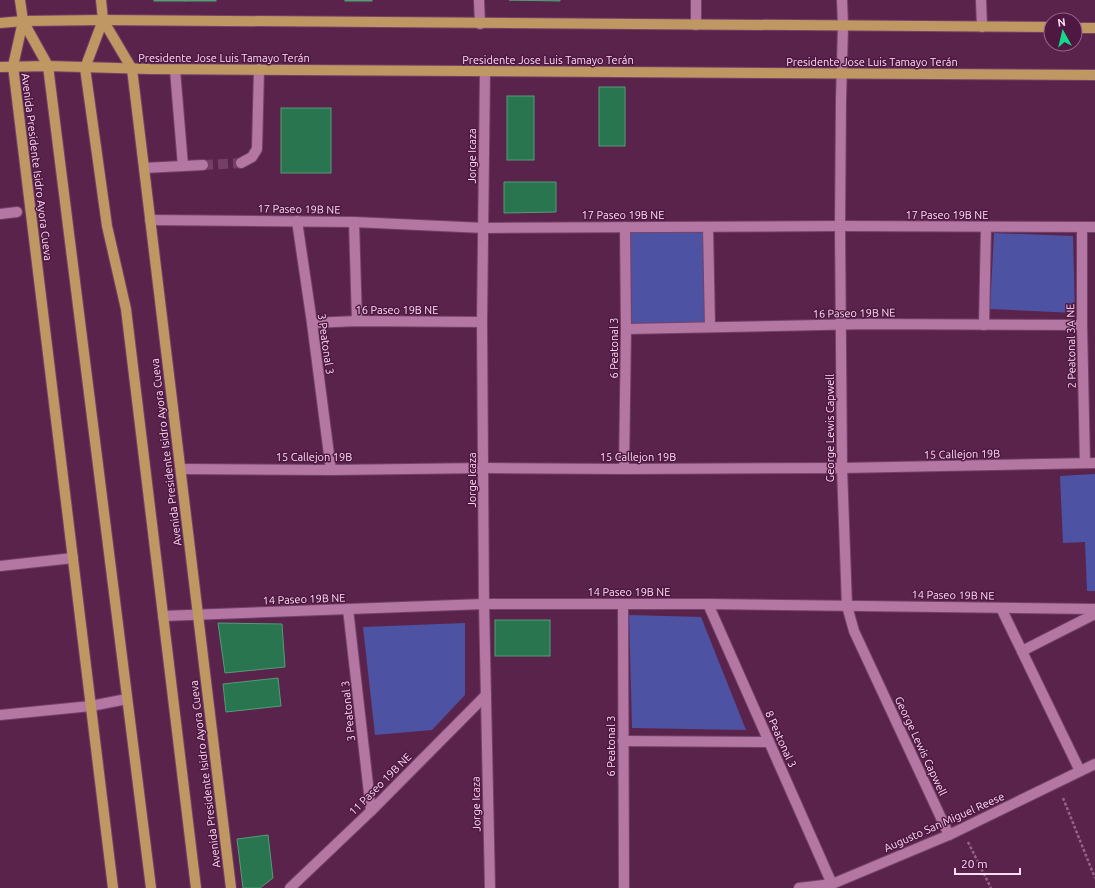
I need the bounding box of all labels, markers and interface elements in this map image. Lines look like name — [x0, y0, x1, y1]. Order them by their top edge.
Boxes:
north arrow — [1043, 12, 1083, 52]
text: N — [1057, 16, 1067, 29]
street label: Presidente Jose Luis Tamayo Terán — [138, 52, 310, 64]
street label: Presidente Jose Luis Tamayo Terán — [462, 54, 634, 66]
street label: Presidente Jose Luis Tamayo Terán — [786, 56, 958, 68]
street label: Avenida Presidente Isidro Ayora Cueva — [20, 73, 54, 261]
street label: Jorge Icaza — [466, 128, 478, 184]
street label: 17 Paseo 19B NE — [258, 202, 340, 216]
street label: 17 Paseo 19B NE — [582, 209, 664, 221]
street label: 17 Paseo 19B NE — [906, 209, 988, 221]
street label: 16 Paseo 19B NE — [356, 304, 438, 316]
street label: 2 Peatonal 3A NE — [1064, 304, 1078, 388]
street label: 16 Paseo 19B NE — [813, 306, 895, 320]
street label: 3 Peatonal 3 — [316, 313, 336, 375]
street label: 6 Peatonal 3 — [608, 317, 620, 379]
street label: Avenida Presidente Isidro Ayora Cueva — [149, 358, 183, 546]
street label: George Lewis Capwell — [824, 374, 836, 482]
street label: 15 Callejon 19B — [924, 447, 1000, 461]
street label: 15 Callejon 19B — [276, 451, 352, 463]
street label: 15 Callejon 19B — [600, 451, 676, 463]
street label: Jorge Icaza — [466, 452, 478, 508]
street label: 14 Paseo 19B NE — [588, 586, 670, 598]
street label: 14 Paseo 19B NE — [912, 588, 994, 602]
street label: 14 Paseo 19B NE — [262, 592, 346, 606]
street label: Avenida Presidente Isidro Ayora Cueva — [188, 680, 222, 868]
street label: 3 Peatonal 3 — [339, 680, 357, 742]
street label: George Lewis Capwell — [893, 694, 949, 798]
street label: 8 Peatonal 3 — [763, 709, 799, 769]
street label: 6 Peatonal 3 — [605, 715, 617, 777]
street label: 11 Paseo 19B NE — [346, 750, 414, 818]
street label: Jorge Icaza — [470, 776, 482, 832]
street label: Augusto San Miguel Reese — [882, 790, 1006, 854]
scale bar — [955, 850, 1020, 876]
text: 20 m — [961, 857, 988, 870]

